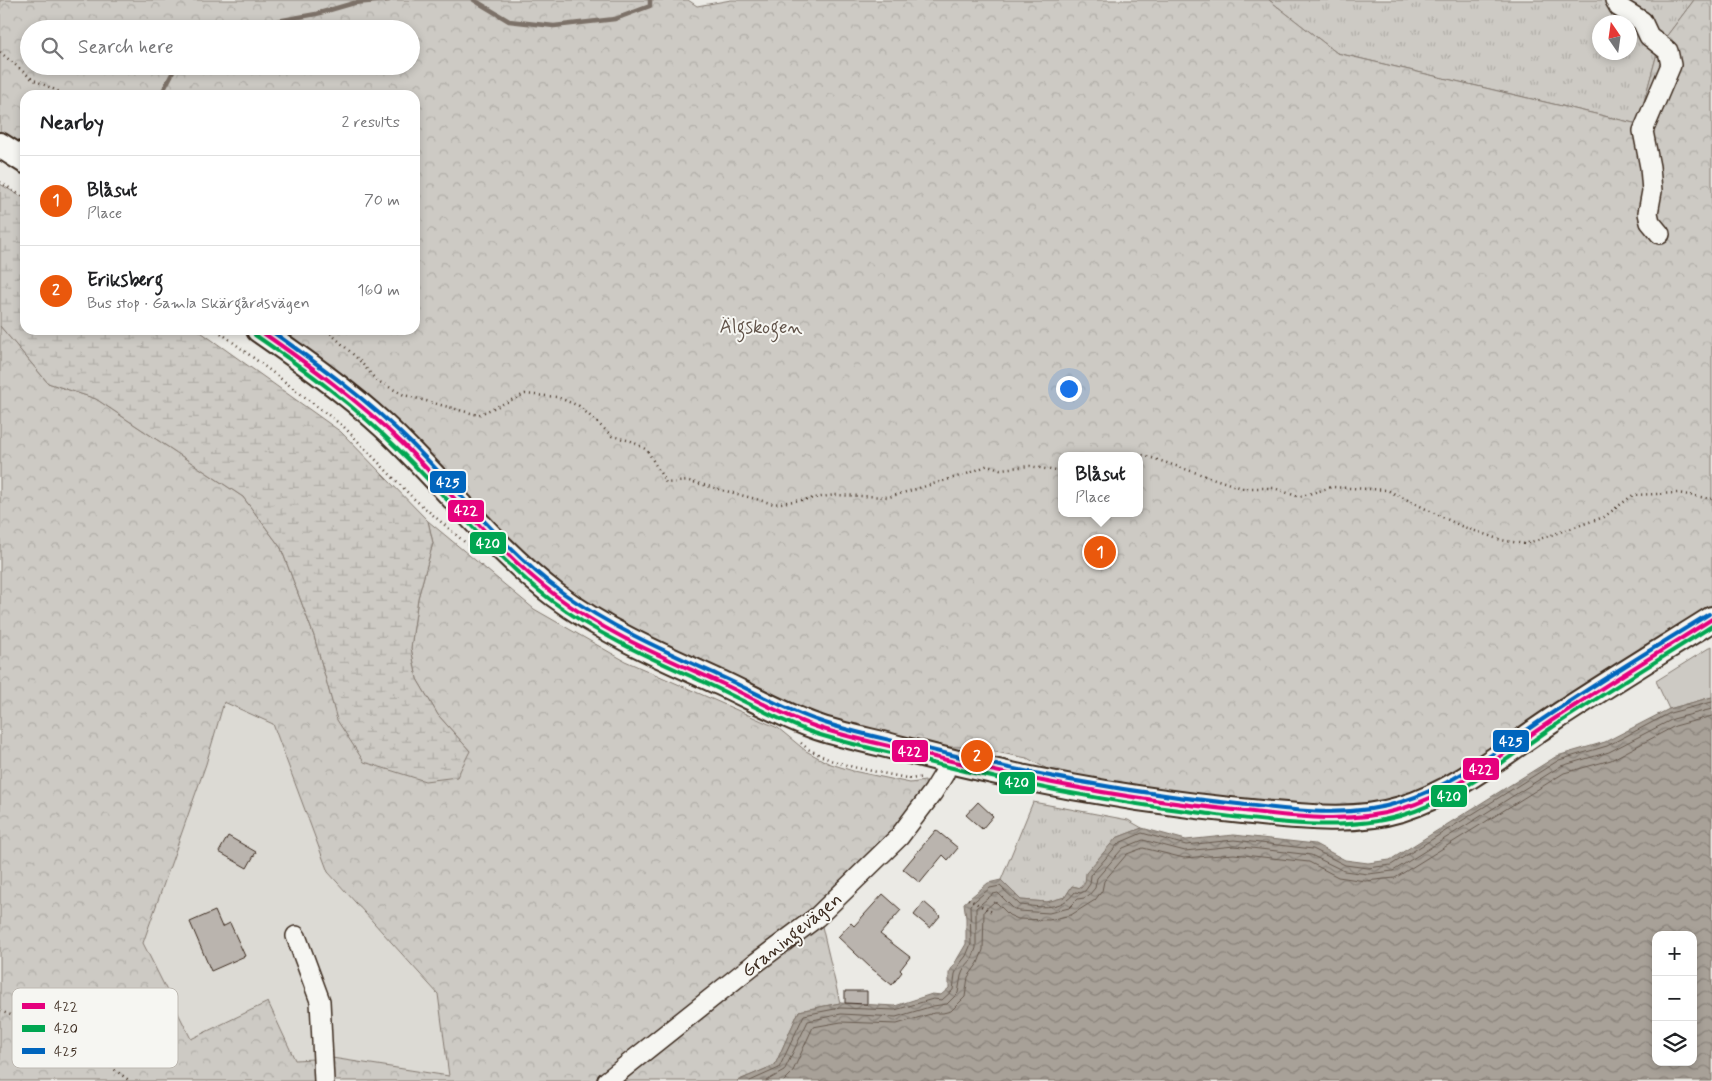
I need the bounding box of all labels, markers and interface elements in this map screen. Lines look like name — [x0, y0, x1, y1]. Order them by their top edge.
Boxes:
north arrow — [1592, 15, 1637, 60]
search box — [20, 20, 420, 75]
icon: search — [38, 34, 66, 62]
text: Search here — [78, 35, 174, 60]
text: Nearby — [40, 109, 104, 137]
text: 2 results — [342, 112, 400, 133]
text: Blåsut — [87, 178, 137, 203]
text: 1 — [52, 190, 60, 211]
text: 70 m — [364, 190, 400, 211]
text: Place — [87, 203, 122, 224]
text: Eriksberg — [87, 268, 163, 293]
text: 2 — [52, 280, 60, 301]
text: 160 m — [357, 280, 400, 301]
text: Bus stop · Gamla Skärgårdsvägen — [87, 293, 310, 314]
park label: Älgskogen — [719, 315, 803, 343]
your location — [1056, 376, 1082, 402]
popup — [1058, 452, 1143, 517]
text: Blåsut — [1075, 462, 1126, 487]
line badge: 425 — [429, 470, 467, 494]
text: 425 — [436, 474, 460, 492]
text: Place — [1075, 487, 1111, 508]
line badge: 422 — [447, 499, 485, 523]
text: 422 — [454, 502, 479, 520]
line badge: 420 — [469, 531, 507, 555]
pin: 1 — [1084, 533, 1116, 571]
text: 420 — [476, 535, 500, 553]
line badge: 425 — [1492, 729, 1530, 753]
text: 425 — [1499, 733, 1523, 751]
pin: 2 — [961, 737, 993, 775]
line badge: 422 — [891, 739, 929, 763]
text: 422 — [898, 743, 923, 761]
line badge: 422 — [1462, 757, 1500, 781]
text: 422 — [1469, 761, 1494, 779]
line badge: 420 — [998, 771, 1036, 795]
text: 420 — [1005, 774, 1029, 792]
line badge: 420 — [1430, 784, 1468, 808]
text: 420 — [1437, 788, 1461, 806]
street label: Graningevägen — [736, 887, 849, 986]
map controls — [1652, 931, 1697, 1066]
button: + — [1652, 931, 1697, 976]
button: − — [1652, 976, 1697, 1021]
legend — [12, 988, 178, 1068]
text: 422 — [54, 998, 78, 1016]
text: 420 — [54, 1020, 78, 1038]
button: layers — [1652, 1021, 1697, 1066]
text: 425 — [54, 1043, 78, 1061]

